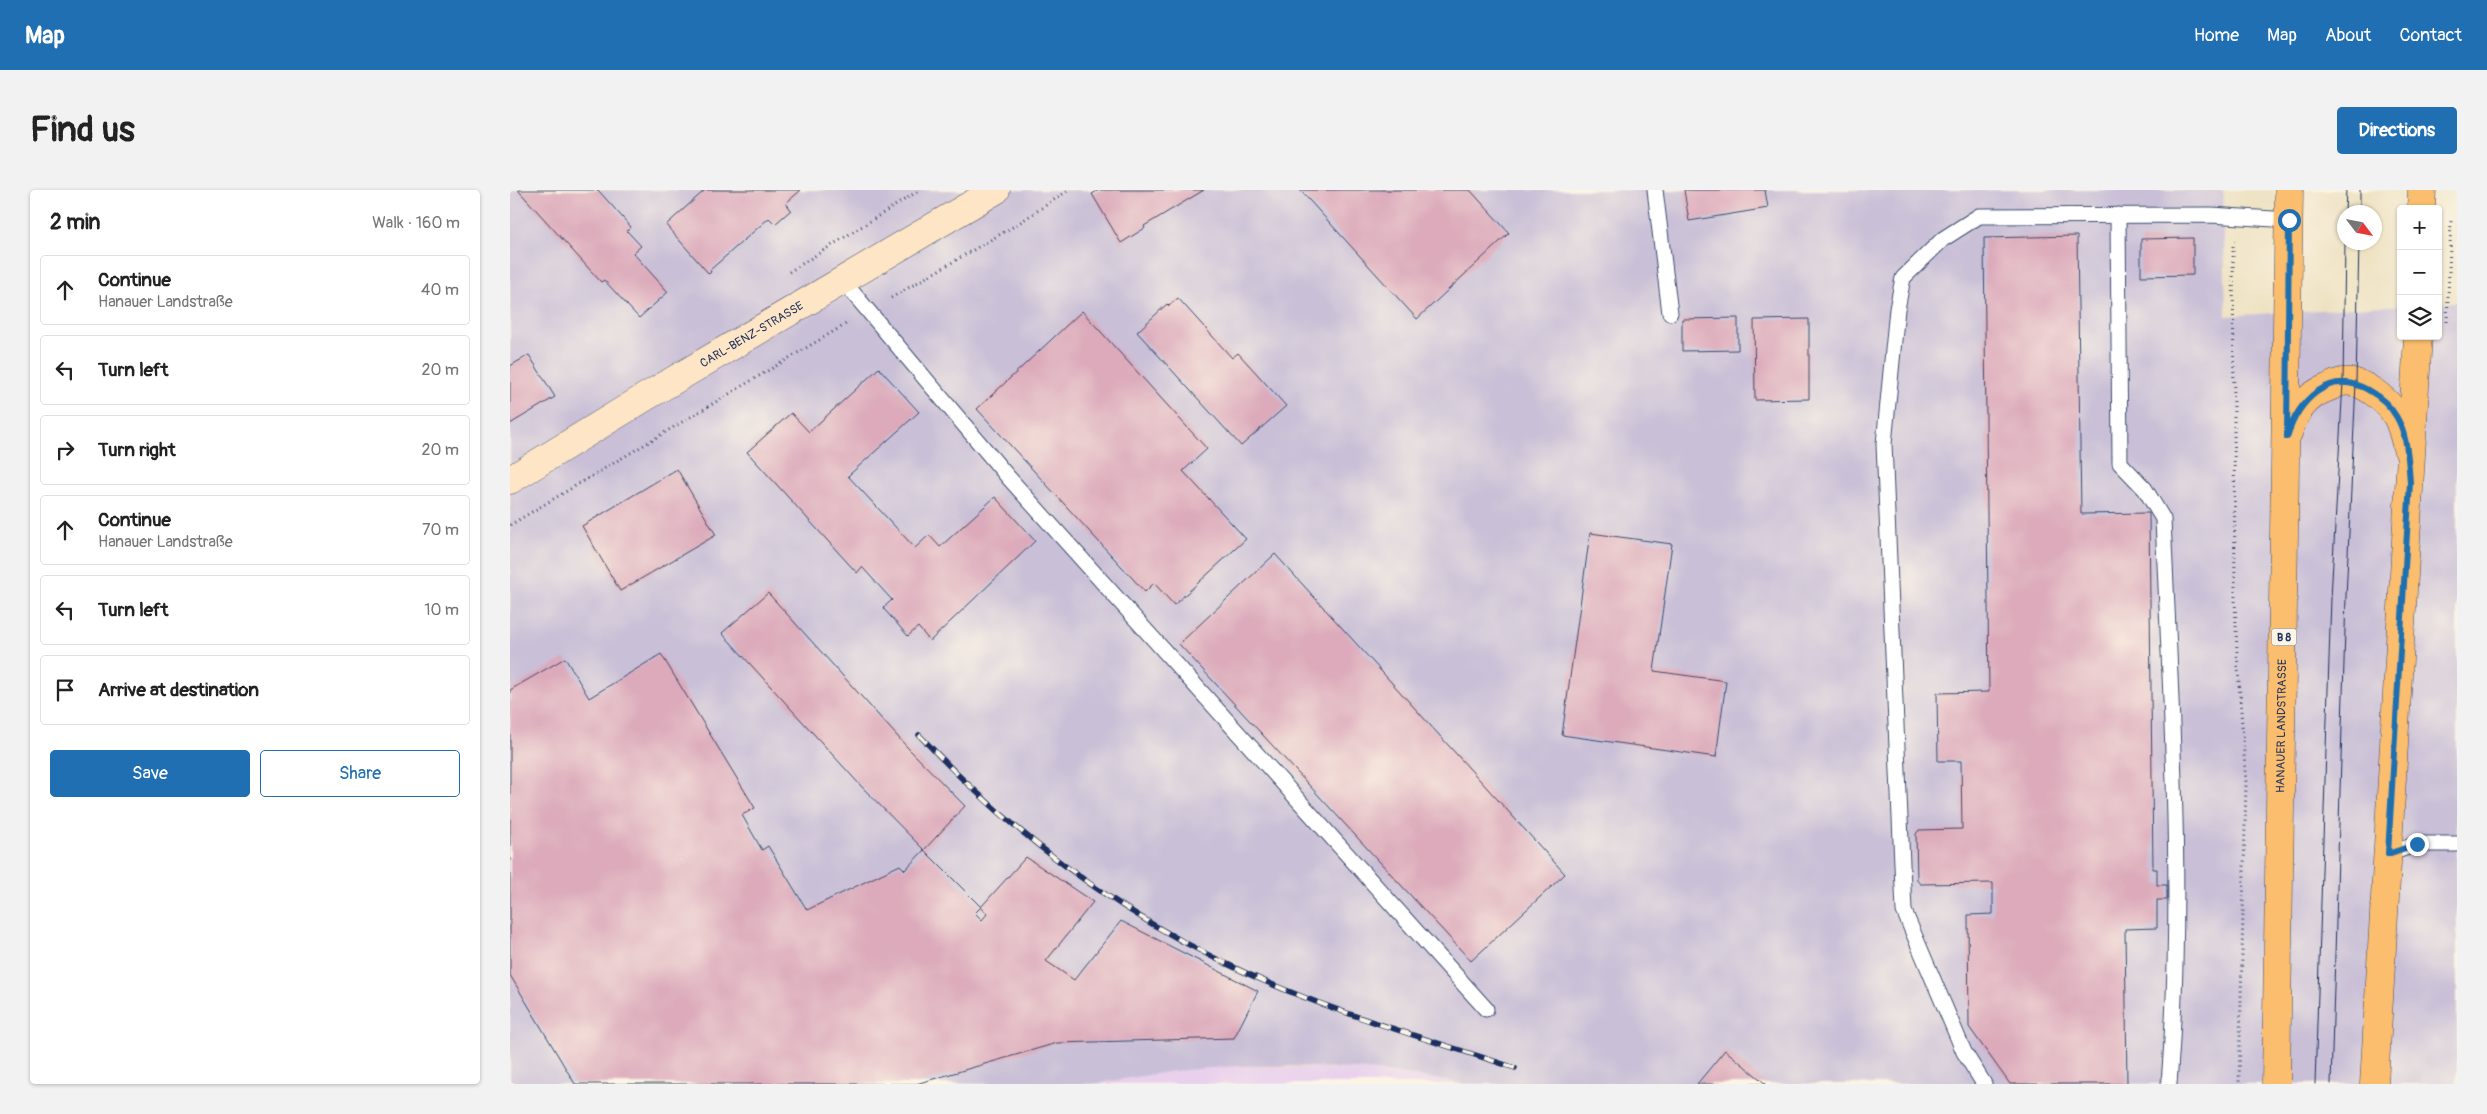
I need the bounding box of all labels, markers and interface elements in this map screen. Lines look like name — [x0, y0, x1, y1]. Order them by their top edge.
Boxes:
text: Map — [25, 21, 65, 50]
text: Home — [2194, 24, 2239, 47]
text: Map — [2267, 24, 2297, 47]
text: About — [2325, 24, 2371, 47]
text: Contact — [2399, 24, 2462, 47]
button: Directions — [2337, 107, 2457, 154]
text: Find us — [30, 108, 135, 152]
north arrow — [2337, 205, 2382, 250]
map controls — [2397, 205, 2442, 340]
button: + — [2397, 205, 2442, 250]
text: 2 min — [50, 209, 100, 236]
route start — [2278, 209, 2301, 232]
text: Walk · 160 m — [372, 213, 460, 233]
button: − — [2397, 250, 2442, 295]
text: Continue — [98, 268, 171, 292]
icon: ahead — [51, 276, 79, 304]
text: 40 m — [421, 280, 459, 300]
text: Hanauer Landstraße — [98, 292, 233, 312]
button: layers — [2397, 295, 2442, 340]
street label: CARL-BENZ-STRASSE — [697, 298, 806, 371]
icon: left — [51, 356, 79, 384]
text: Turn left — [98, 358, 168, 382]
text: 20 m — [421, 360, 459, 380]
icon: right — [51, 436, 79, 464]
text: Turn right — [98, 438, 176, 462]
text: 20 m — [421, 440, 459, 460]
text: Continue — [98, 508, 171, 532]
icon: ahead — [51, 516, 79, 544]
text: 70 m — [422, 520, 459, 540]
text: Hanauer Landstraße — [98, 532, 233, 552]
icon: left — [51, 596, 79, 624]
text: Turn left — [98, 598, 168, 622]
text: 10 m — [424, 600, 459, 620]
road number: B 8 — [2272, 628, 2296, 646]
street label: HANAUER LANDSTRASSE — [2273, 659, 2290, 793]
icon: arrive — [51, 676, 79, 704]
text: Arrive at destination — [98, 678, 259, 702]
button: Save — [50, 750, 250, 797]
button: Share — [260, 750, 460, 797]
route end — [2406, 833, 2429, 856]

